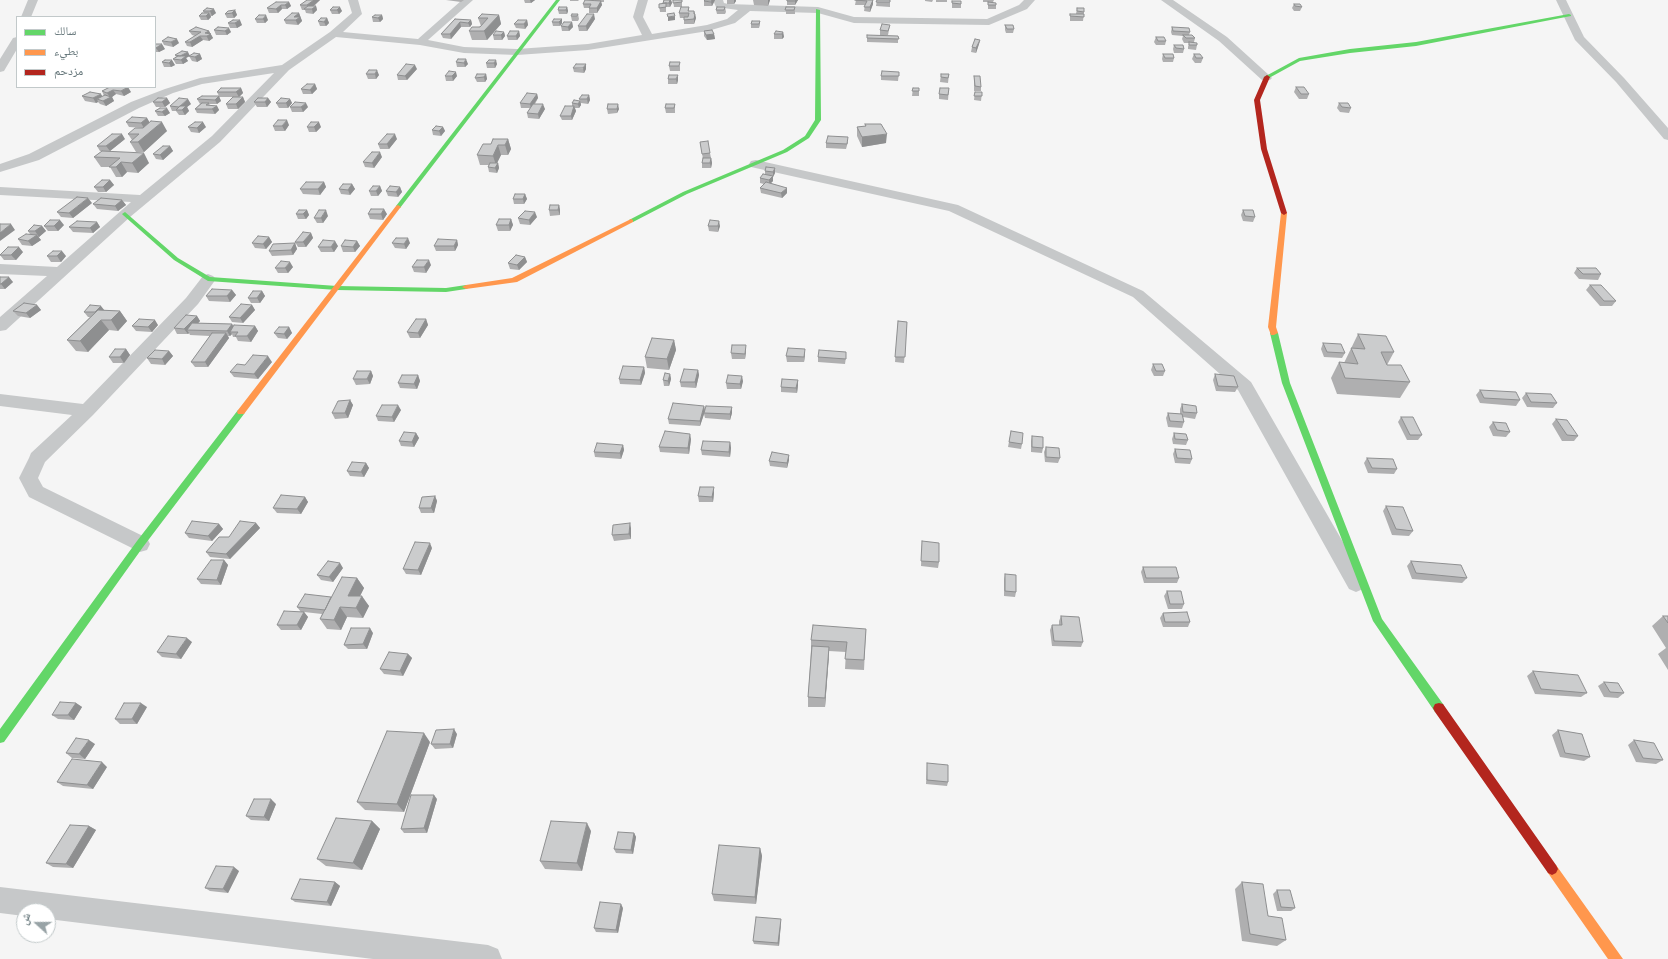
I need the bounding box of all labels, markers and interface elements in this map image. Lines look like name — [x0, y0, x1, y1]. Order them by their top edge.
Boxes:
legend — [16, 16, 156, 88]
text: سالك — [54, 23, 76, 40]
text: بطيء — [54, 43, 78, 60]
text: مزدحم — [54, 63, 83, 80]
north arrow — [16, 903, 56, 943]
text: ش — [16, 911, 34, 927]

